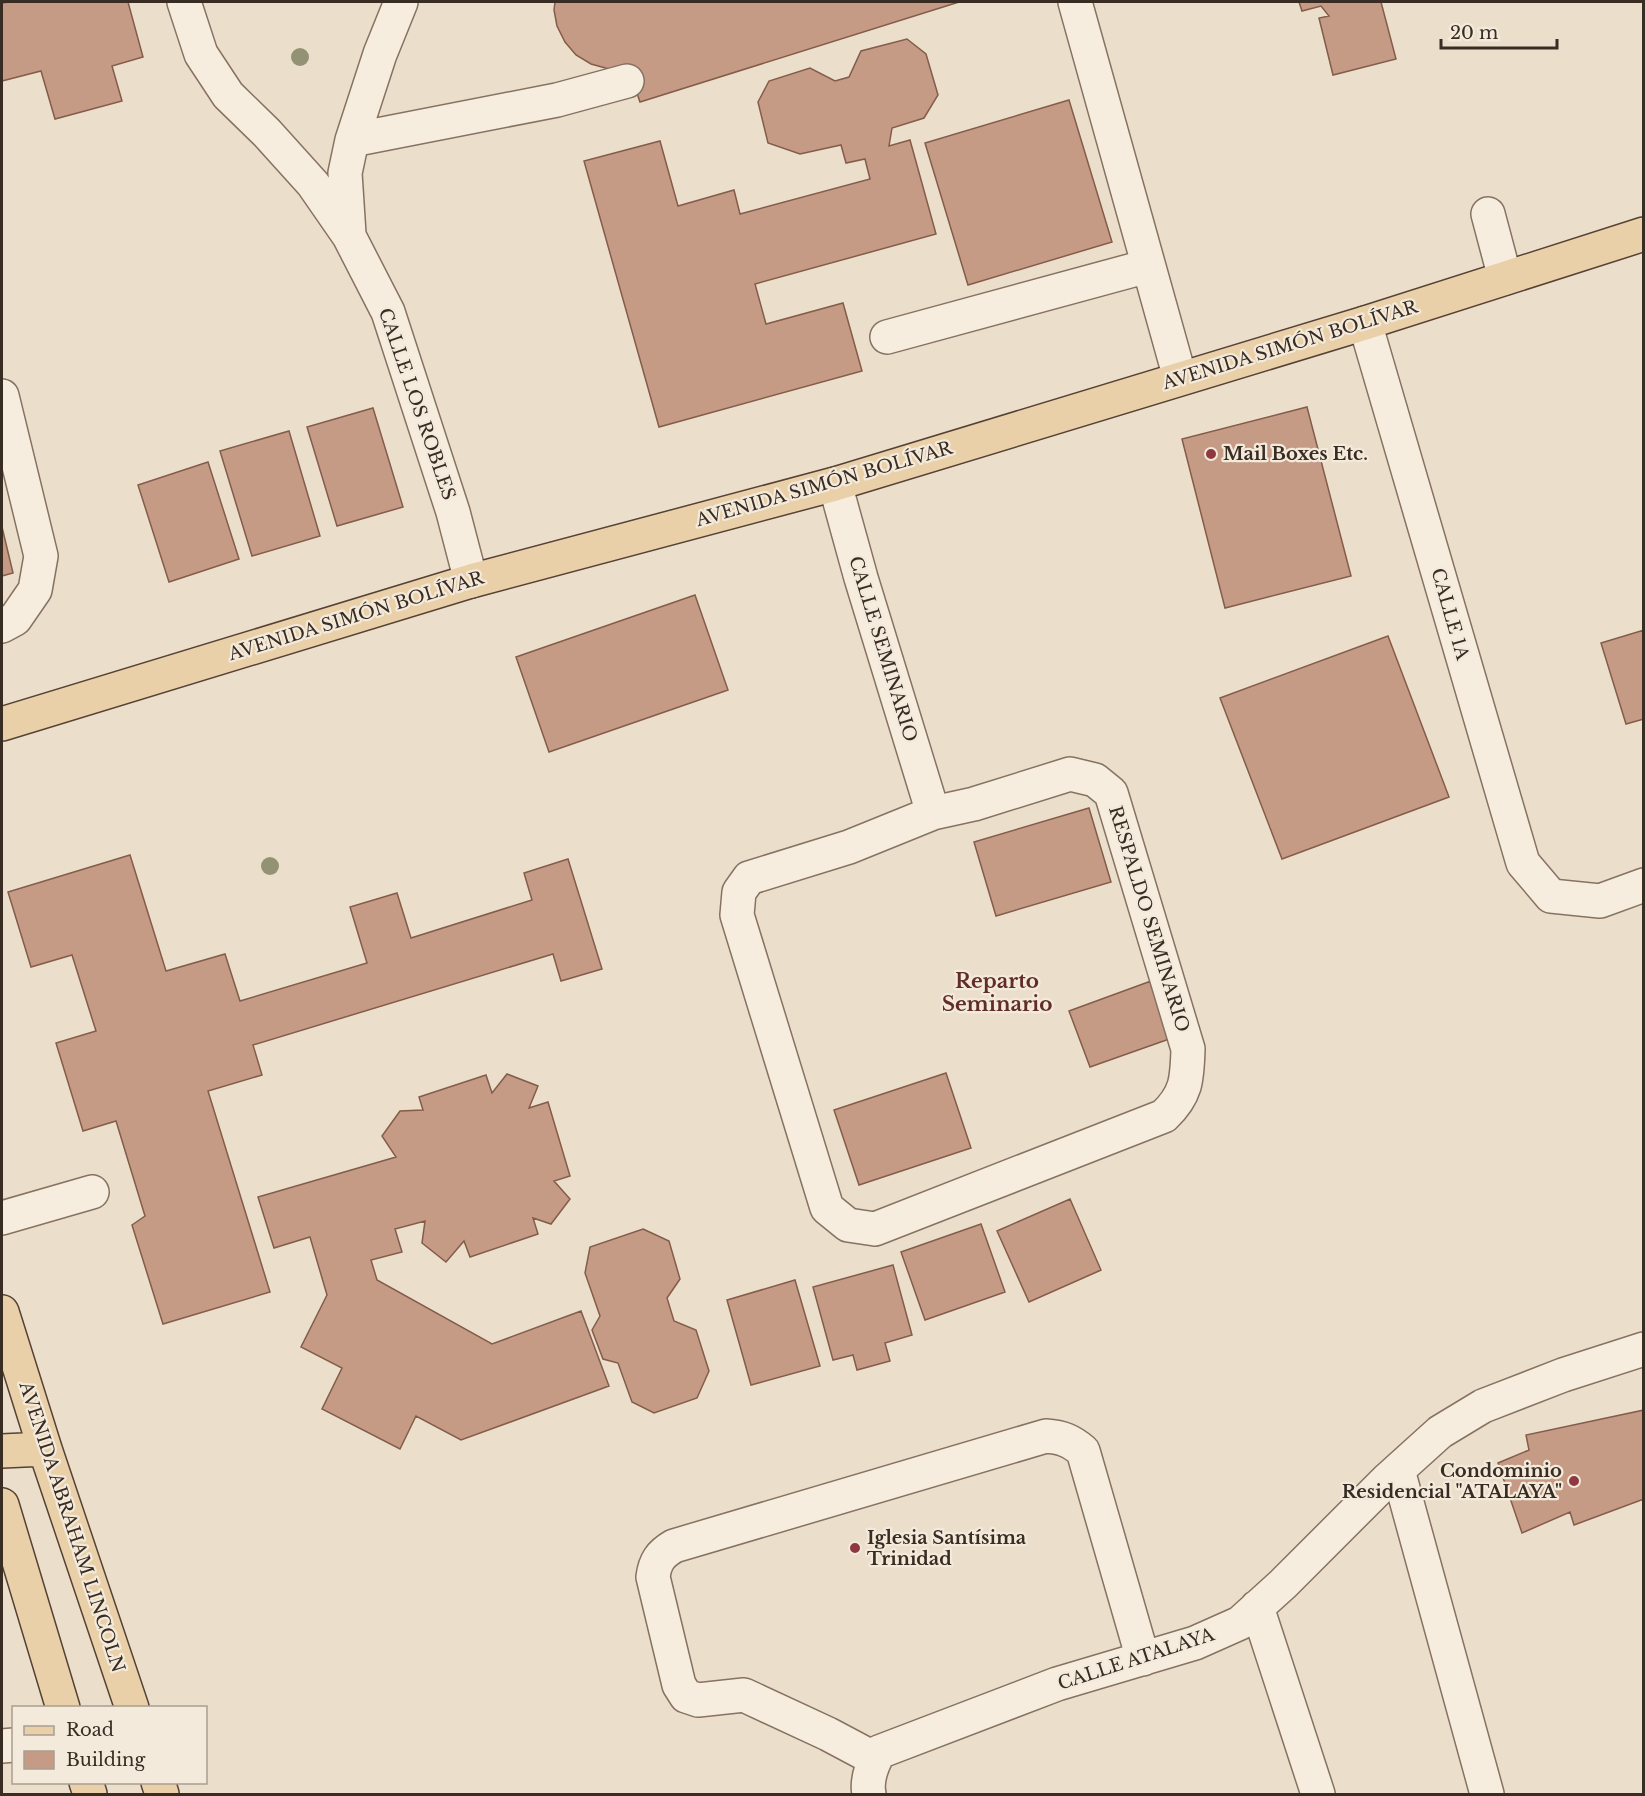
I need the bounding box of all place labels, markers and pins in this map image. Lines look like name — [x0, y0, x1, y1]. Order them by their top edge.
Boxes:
place label: Mail Boxes Etc. — [1223, 443, 1368, 465]
marker: Mail Boxes Etc. — [1204, 447, 1218, 461]
place label: Condominio Residencial "ATALAYA" — [1342, 1460, 1562, 1503]
marker: Condominio Residencial "ATALAYA" — [1567, 1474, 1581, 1488]
place label: Iglesia Santísima Trinidad — [867, 1527, 1027, 1570]
marker: Iglesia Santísima Trinidad — [848, 1541, 862, 1555]

